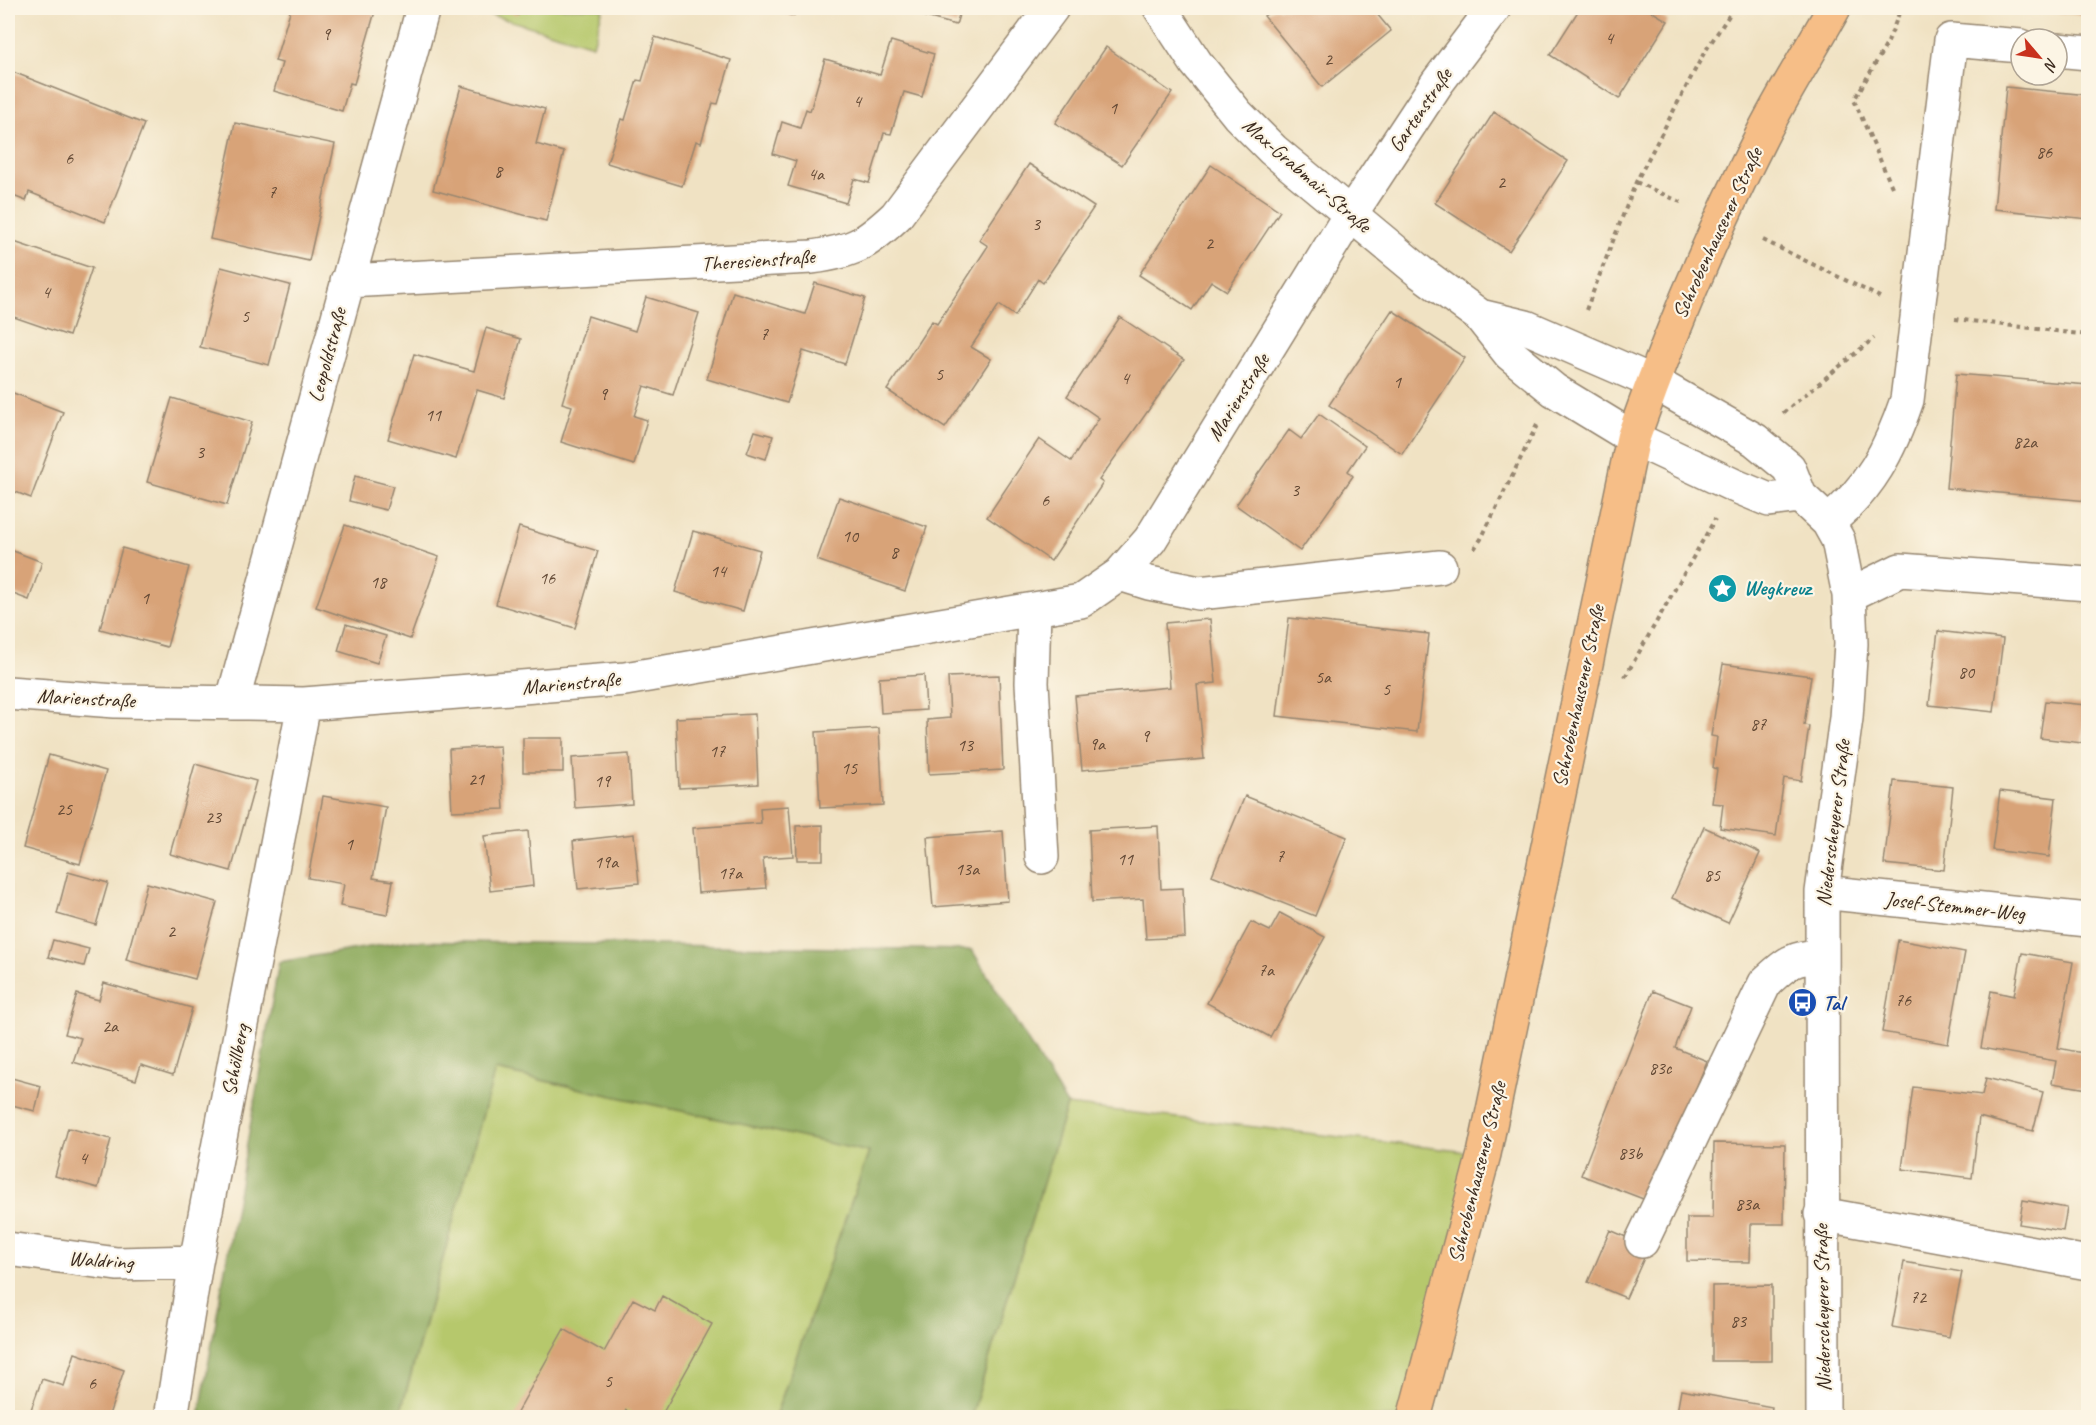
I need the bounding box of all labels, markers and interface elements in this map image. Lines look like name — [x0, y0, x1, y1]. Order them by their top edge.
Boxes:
house number: 9 — [322, 23, 332, 45]
house number: 4 — [1605, 27, 1615, 49]
north arrow — [2009, 27, 2069, 87]
house number: 2 — [1324, 48, 1334, 70]
text: N — [2039, 55, 2062, 76]
street label: Gartenstraße — [1382, 61, 1459, 157]
house number: 4 — [853, 90, 863, 112]
house number: 1 — [1109, 97, 1118, 119]
street label: Max-Grabmair-Straße — [1237, 112, 1378, 239]
street label: Schrobenhausener Straße — [1666, 141, 1769, 323]
house number: 86 — [2036, 141, 2053, 163]
house number: 6 — [65, 147, 74, 169]
house number: 8 — [494, 160, 504, 182]
house number: 4a — [808, 163, 825, 185]
house number: 2 — [1497, 171, 1507, 193]
house number: 7 — [268, 181, 277, 203]
house number: 3 — [1032, 213, 1042, 235]
house number: 2 — [1205, 232, 1215, 254]
street label: Theresienstraße — [700, 243, 818, 277]
house number: 4 — [42, 281, 52, 303]
street label: Leopoldstraße — [302, 303, 353, 405]
house number: 5 — [241, 305, 250, 327]
house number: 7 — [760, 323, 769, 345]
street label: Marienstraße — [1201, 347, 1276, 445]
house number: 5 — [935, 363, 944, 385]
house number: 4 — [1121, 367, 1131, 389]
house number: 1 — [1393, 371, 1402, 393]
house number: 9 — [599, 383, 609, 405]
house number: 11 — [425, 404, 442, 426]
house number: 82a — [2013, 431, 2038, 453]
house number: 3 — [196, 441, 206, 463]
house number: 3 — [1291, 479, 1301, 501]
house number: 6 — [1041, 489, 1050, 511]
house number: 10 — [842, 525, 860, 547]
house number: 8 — [890, 541, 900, 563]
house number: 14 — [710, 560, 728, 582]
house number: 16 — [539, 567, 556, 589]
house number: 18 — [370, 571, 388, 593]
place icon: Wegkreuz — [1707, 572, 1739, 604]
place label: Wegkreuz — [1744, 575, 1813, 601]
house number: 1 — [141, 587, 150, 609]
street label: Schrobenhausener Straße — [1546, 600, 1610, 789]
house number: 80 — [1958, 661, 1976, 683]
street label: Marienstraße — [521, 666, 623, 700]
house number: 5a — [1315, 666, 1332, 688]
house number: 5 — [1382, 678, 1391, 700]
street label: Marienstraße — [36, 682, 138, 714]
house number: 87 — [1750, 713, 1767, 735]
house number: 9 — [1141, 725, 1151, 747]
house number: 9a — [1089, 733, 1106, 755]
house number: 13 — [957, 734, 975, 756]
street label: Niederscheyerer Straße — [1810, 736, 1856, 908]
house number: 17 — [709, 740, 726, 762]
house number: 15 — [841, 757, 858, 779]
house number: 21 — [468, 768, 485, 790]
house number: 19 — [594, 770, 612, 792]
house number: 25 — [56, 798, 73, 820]
house number: 23 — [205, 806, 223, 828]
house number: 1 — [345, 833, 354, 855]
house number: 7 — [1276, 845, 1285, 867]
house number: 11 — [1117, 848, 1134, 870]
house number: 19a — [594, 851, 619, 873]
house number: 13a — [955, 858, 980, 880]
house number: 17a — [718, 862, 743, 884]
house number: 85 — [1704, 864, 1721, 886]
street label: Josef-Stemmer-Weg — [1883, 886, 2028, 926]
house number: 2 — [167, 920, 177, 942]
house number: 7a — [1258, 959, 1275, 981]
bus stop icon: Tal — [1786, 987, 1818, 1019]
house number: 76 — [1895, 989, 1912, 1011]
place label: Tal — [1823, 990, 1848, 1016]
house number: 2a — [102, 1015, 119, 1037]
street label: Schöllberg — [215, 1021, 255, 1098]
house number: 83c — [1649, 1057, 1673, 1079]
street label: Schrobenhausener Straße — [1442, 1077, 1513, 1265]
house number: 83b — [1618, 1142, 1643, 1164]
house number: 4 — [79, 1147, 89, 1169]
house number: 83a — [1735, 1193, 1760, 1215]
street label: Niederscheyerer Straße — [1808, 1222, 1836, 1392]
street label: Waldring — [68, 1245, 136, 1275]
house number: 72 — [1910, 1286, 1928, 1308]
house number: 83 — [1730, 1310, 1748, 1332]
house number: 5 — [604, 1370, 613, 1392]
house number: 6 — [88, 1372, 97, 1394]

